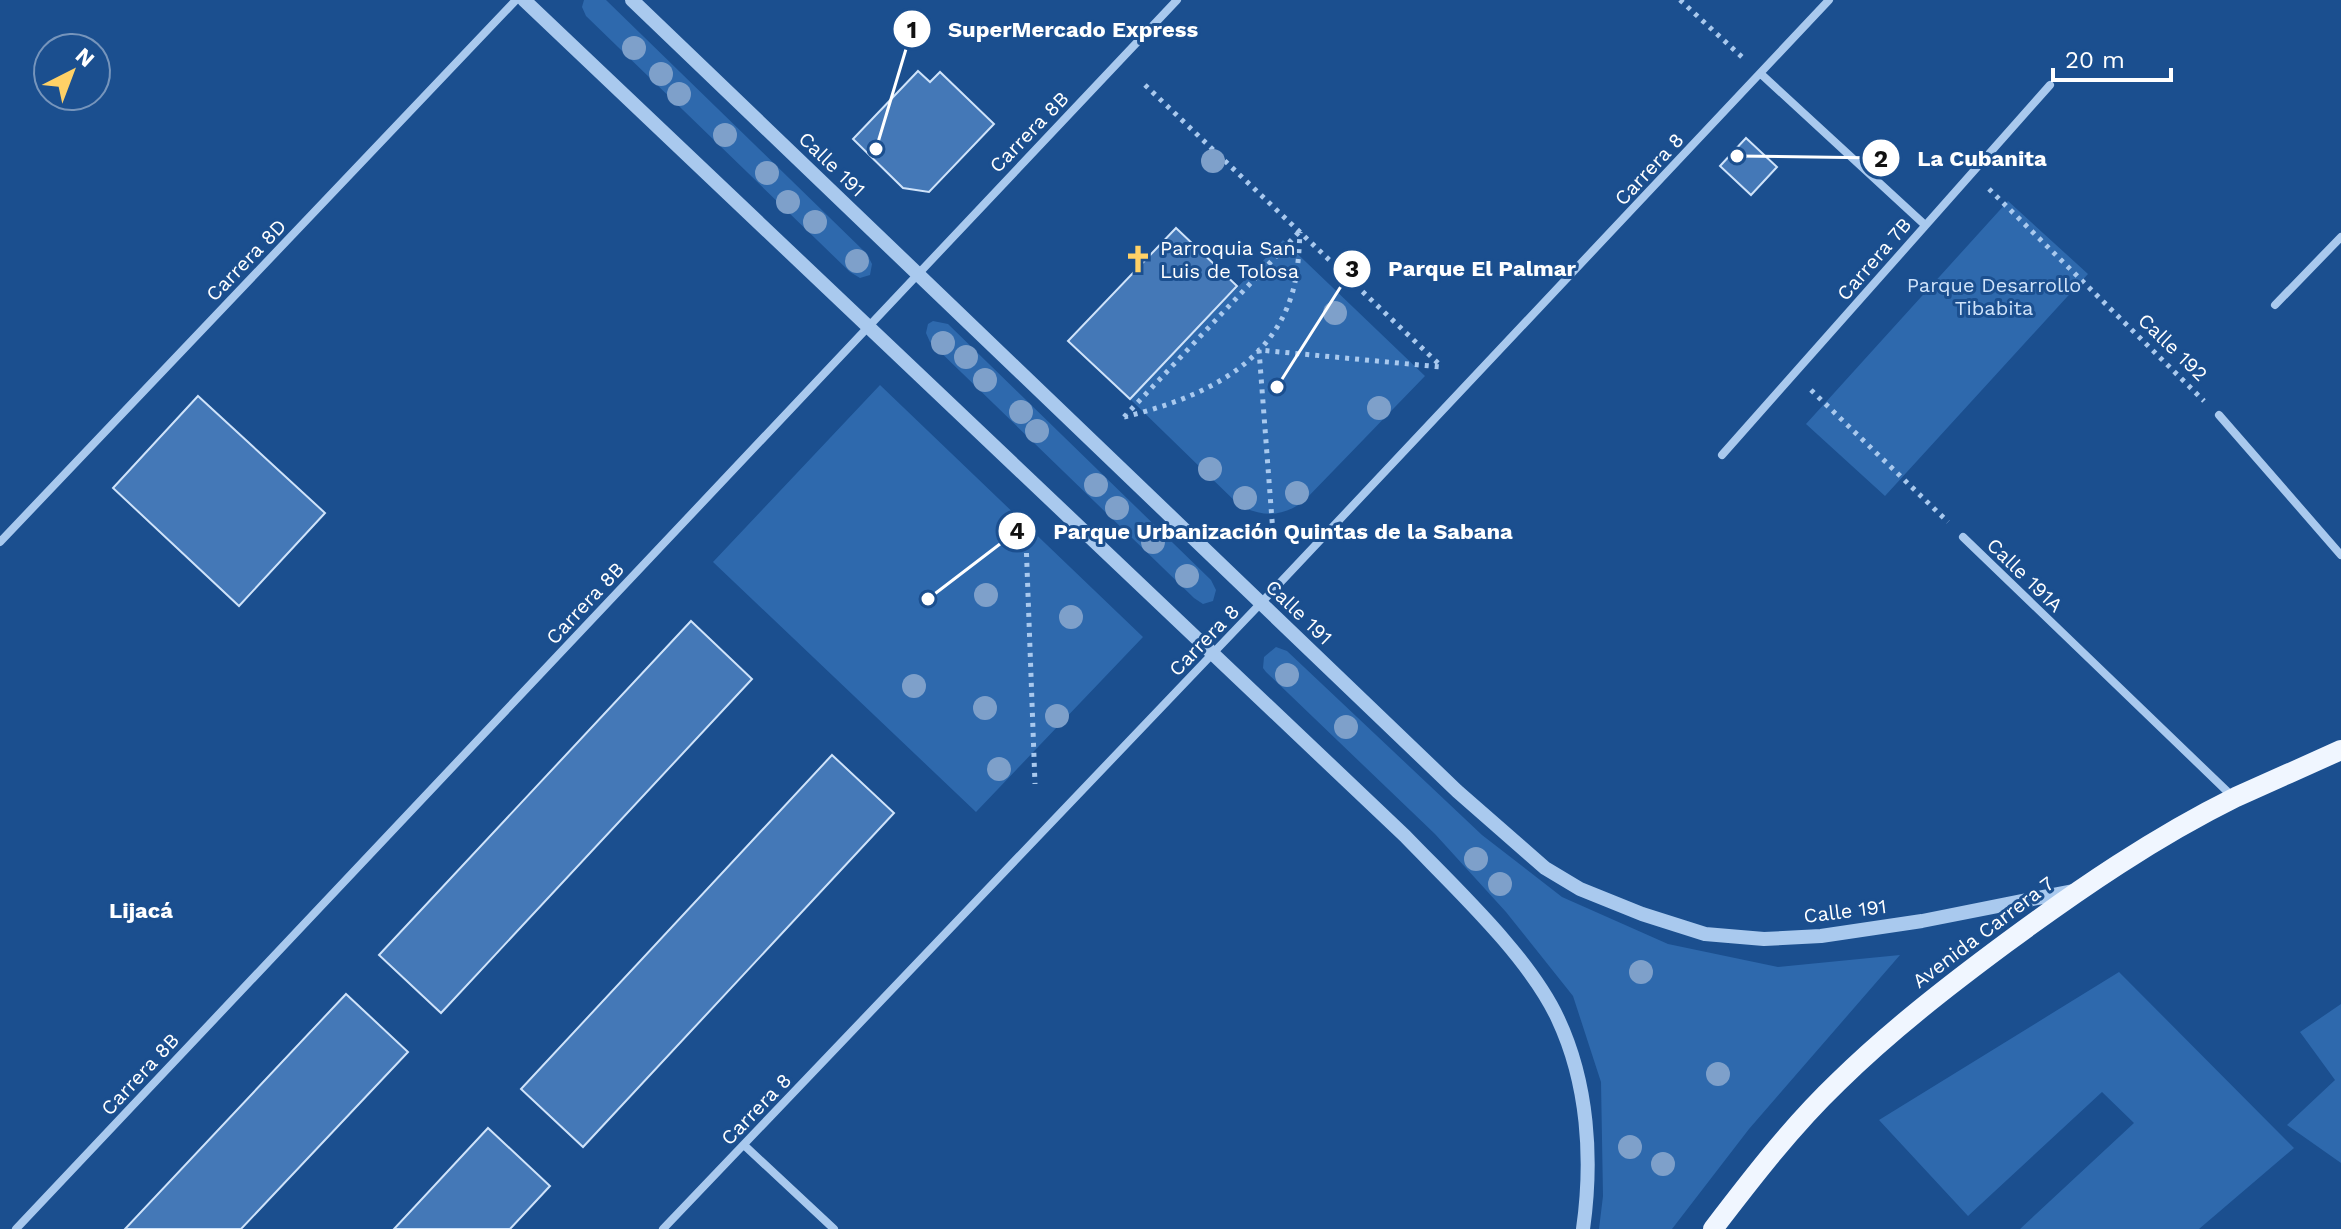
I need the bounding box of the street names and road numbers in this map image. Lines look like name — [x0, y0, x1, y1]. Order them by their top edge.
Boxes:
street label: Carrera 8B — [984, 86, 1074, 178]
street label: Calle 191 — [794, 126, 870, 202]
street label: Carrera 8 — [1609, 128, 1689, 210]
street label: Carrera 7B — [1832, 213, 1916, 305]
street label: Carrera 8D — [201, 214, 291, 306]
street label: Calle 192 — [2133, 308, 2213, 386]
street label: Calle 191A — [1982, 533, 2068, 617]
street label: Carrera 8B — [541, 557, 629, 649]
street label: Calle 191 — [1261, 574, 1337, 650]
street label: Carrera 8 — [1164, 599, 1244, 681]
street label: Avenida Carrera 7 — [1908, 871, 2058, 993]
street label: Calle 191 — [1802, 894, 1888, 928]
street label: Carrera 8B — [96, 1028, 184, 1120]
street label: Carrera 8 — [716, 1068, 796, 1150]

